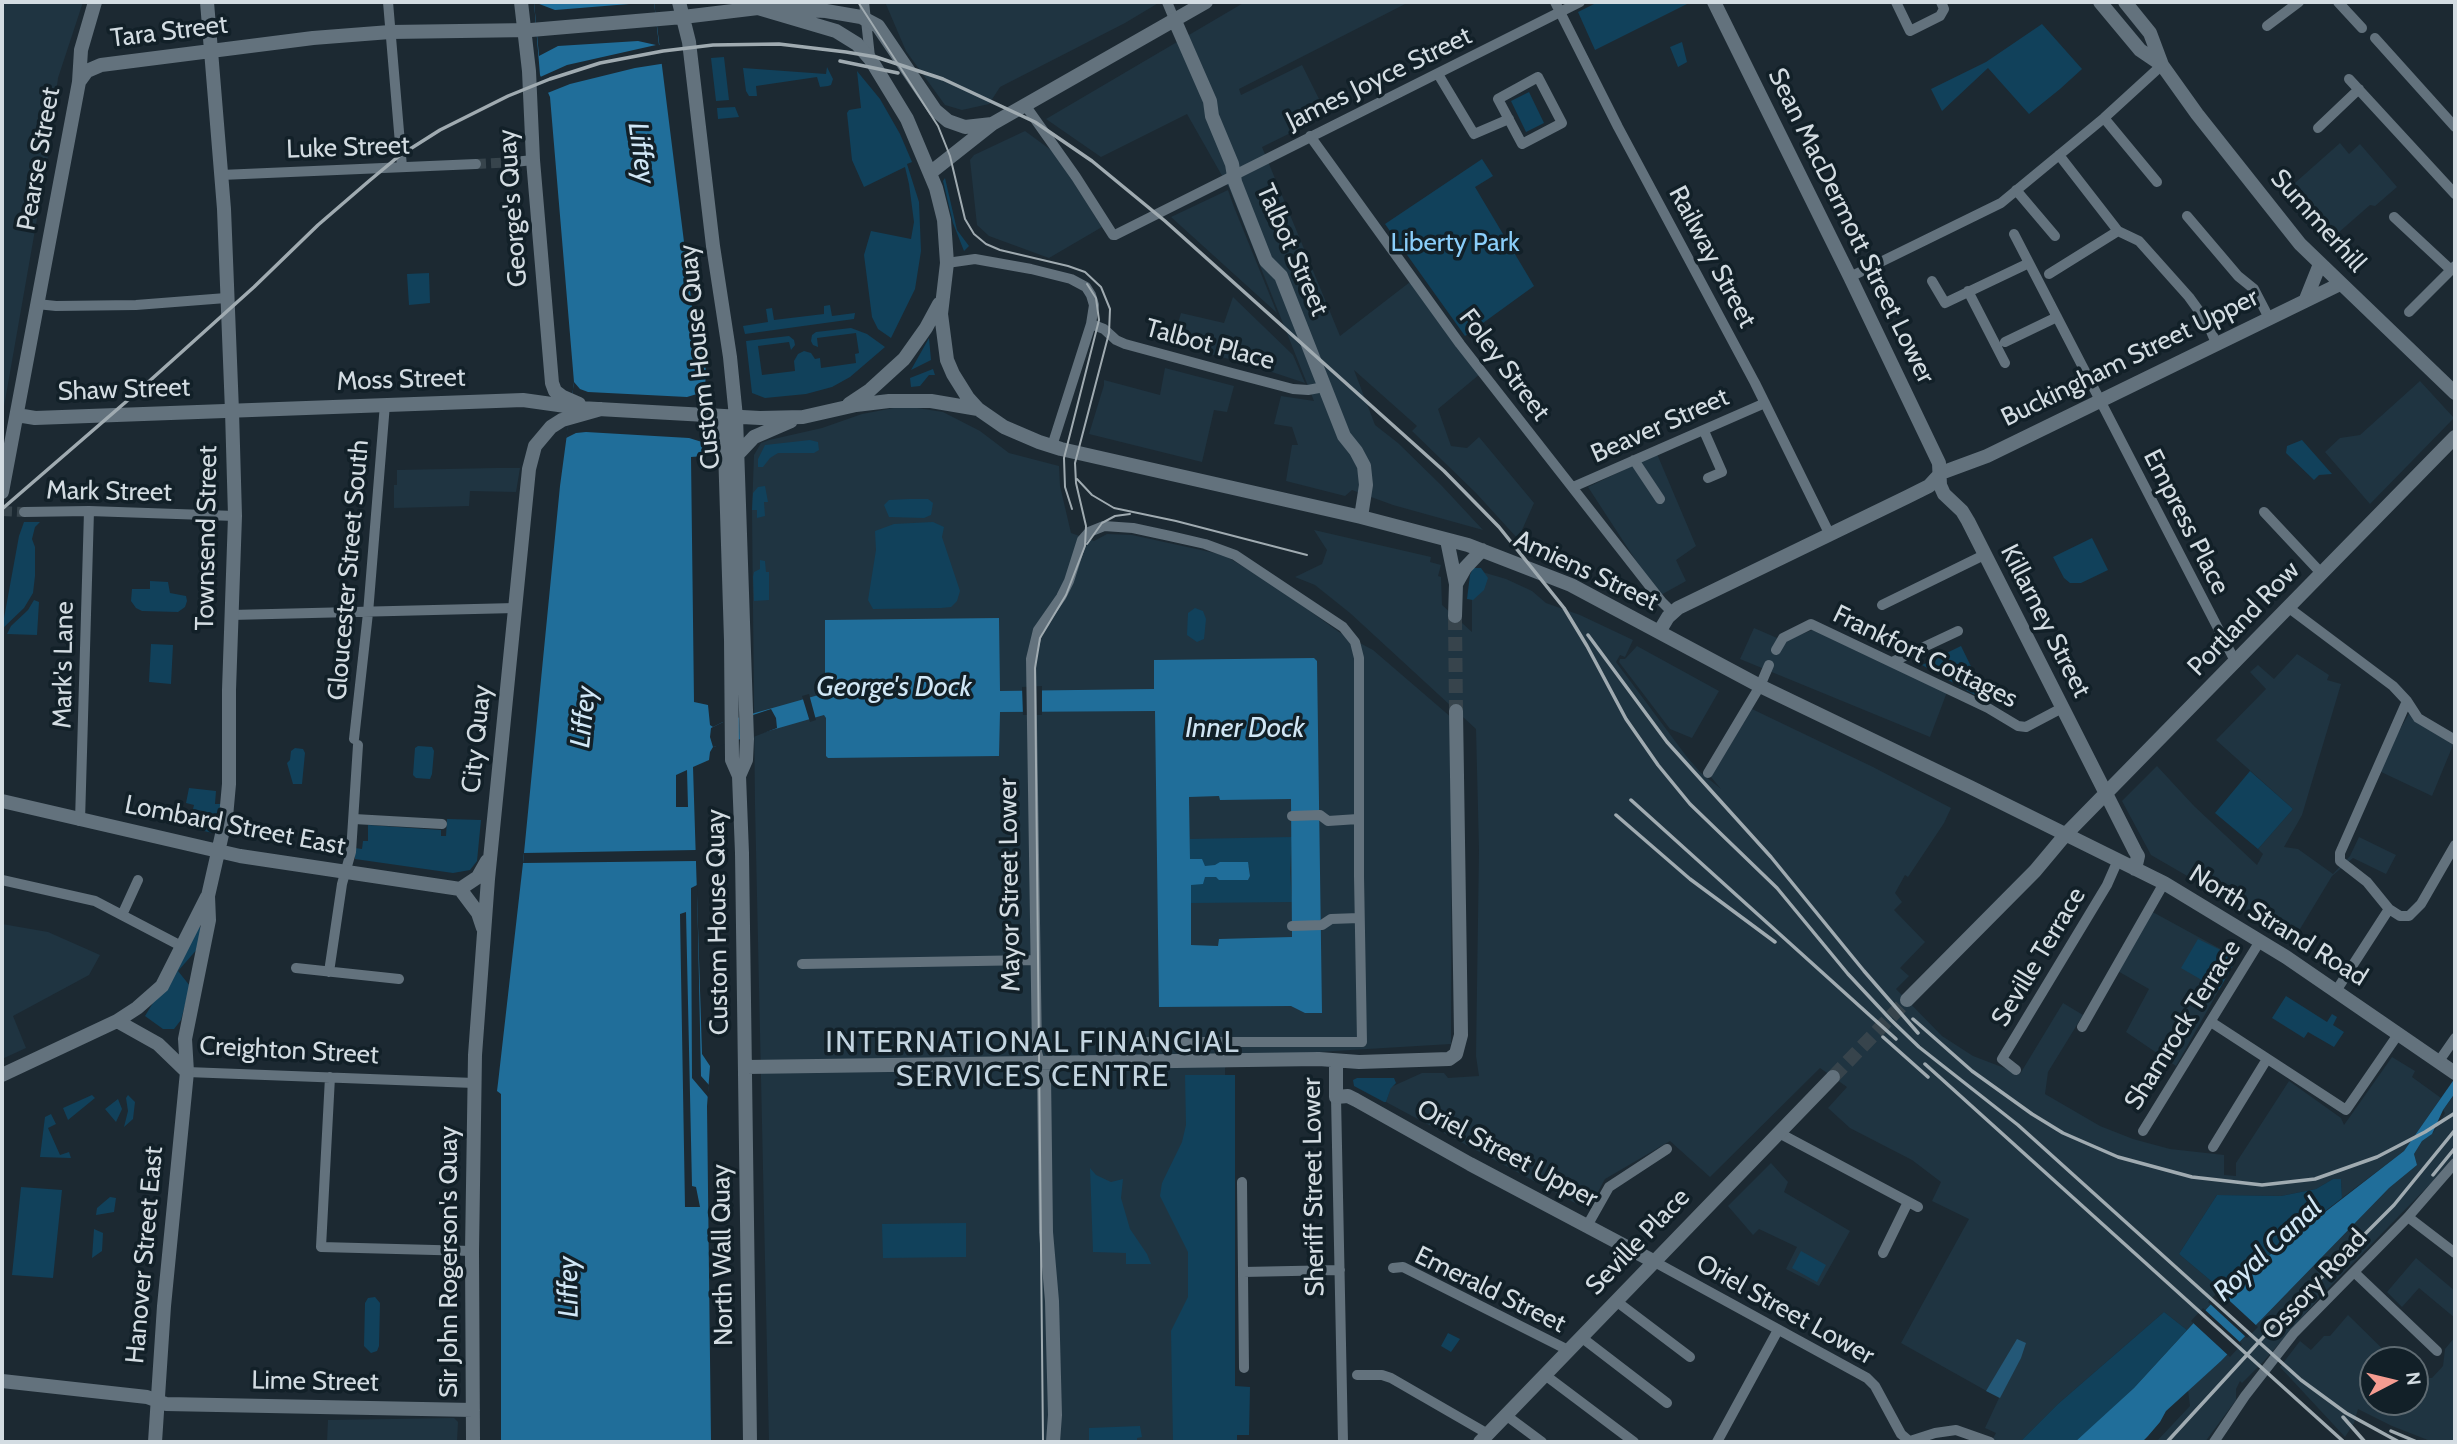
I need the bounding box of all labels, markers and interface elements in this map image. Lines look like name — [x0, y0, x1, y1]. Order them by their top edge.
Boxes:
street label: Tara Street — [109, 9, 229, 55]
street label: James Joyce Street — [1281, 21, 1477, 137]
street label: Sean MacDermott Street Lower — [1761, 63, 1941, 389]
street label: Pearse Street — [11, 85, 67, 233]
water label: Liffey — [620, 120, 662, 186]
street label: George's Quay — [492, 128, 534, 288]
street label: Luke Street — [286, 130, 410, 166]
street label: Summerhill — [2264, 163, 2372, 279]
street label: Talbot Street — [1249, 179, 1335, 321]
street label: Railway Street — [1662, 181, 1762, 333]
park label: Liberty Park — [1390, 227, 1520, 259]
street label: Custom House Quay — [673, 243, 727, 471]
street label: Buckingham Street Upper — [1996, 282, 2264, 434]
street label: Foley Street — [1452, 303, 1556, 427]
street label: Talbot Place — [1142, 313, 1278, 377]
street label: Moss Street — [336, 362, 466, 398]
street label: Shaw Street — [57, 372, 191, 408]
street label: Beaver Street — [1586, 382, 1734, 470]
street label: Gloucester Street South — [322, 438, 376, 702]
street label: Empress Place — [2136, 444, 2236, 600]
street label: Townsend Street — [190, 445, 224, 631]
street label: Mark Street — [46, 475, 172, 509]
street label: Amiens Street — [1509, 524, 1663, 618]
street label: Killarney Street — [1993, 539, 2097, 703]
street label: Portland Row — [2182, 555, 2306, 683]
street label: Frankfort Cottages — [1828, 599, 2022, 715]
street label: Mark's Lane — [47, 601, 81, 729]
water label: George's Dock — [816, 671, 972, 705]
street label: City Quay — [456, 683, 498, 795]
water label: Liffey — [564, 685, 604, 749]
water label: Inner Dock — [1185, 712, 1305, 746]
street label: Mayor Street Lower — [993, 778, 1027, 992]
street label: Lombard Street East — [122, 789, 348, 863]
street label: Custom House Quay — [700, 809, 736, 1035]
street label: North Strand Road — [2183, 859, 2373, 993]
street label: Seville Terrace — [1985, 882, 2093, 1032]
street label: Shamrock Terrace — [2118, 934, 2248, 1116]
district label: INTERNATIONAL FINANCIAL SERVICES CENTRE — [828, 1025, 1238, 1096]
street label: Creighton Street — [199, 1031, 379, 1071]
street label: Sheriff Street Lower — [1296, 1077, 1332, 1297]
street label: Oriel Street Upper — [1411, 1093, 1603, 1215]
street label: Sir John Rogerson's Quay — [433, 1126, 465, 1398]
street label: Hanover Street East — [120, 1145, 170, 1365]
street label: North Wall Quay — [706, 1164, 740, 1346]
street label: Seville Place — [1579, 1182, 1697, 1302]
water label: Royal Canal — [2207, 1191, 2329, 1309]
street label: Ossory Road — [2256, 1223, 2374, 1347]
street label: Emerald Street — [1410, 1240, 1570, 1340]
street label: Oriel Street Lower — [1691, 1248, 1879, 1372]
water label: Liffey — [552, 1256, 586, 1318]
north arrow — [2359, 1346, 2429, 1416]
street label: Lime Street — [251, 1365, 379, 1399]
text: N — [2401, 1371, 2426, 1387]

